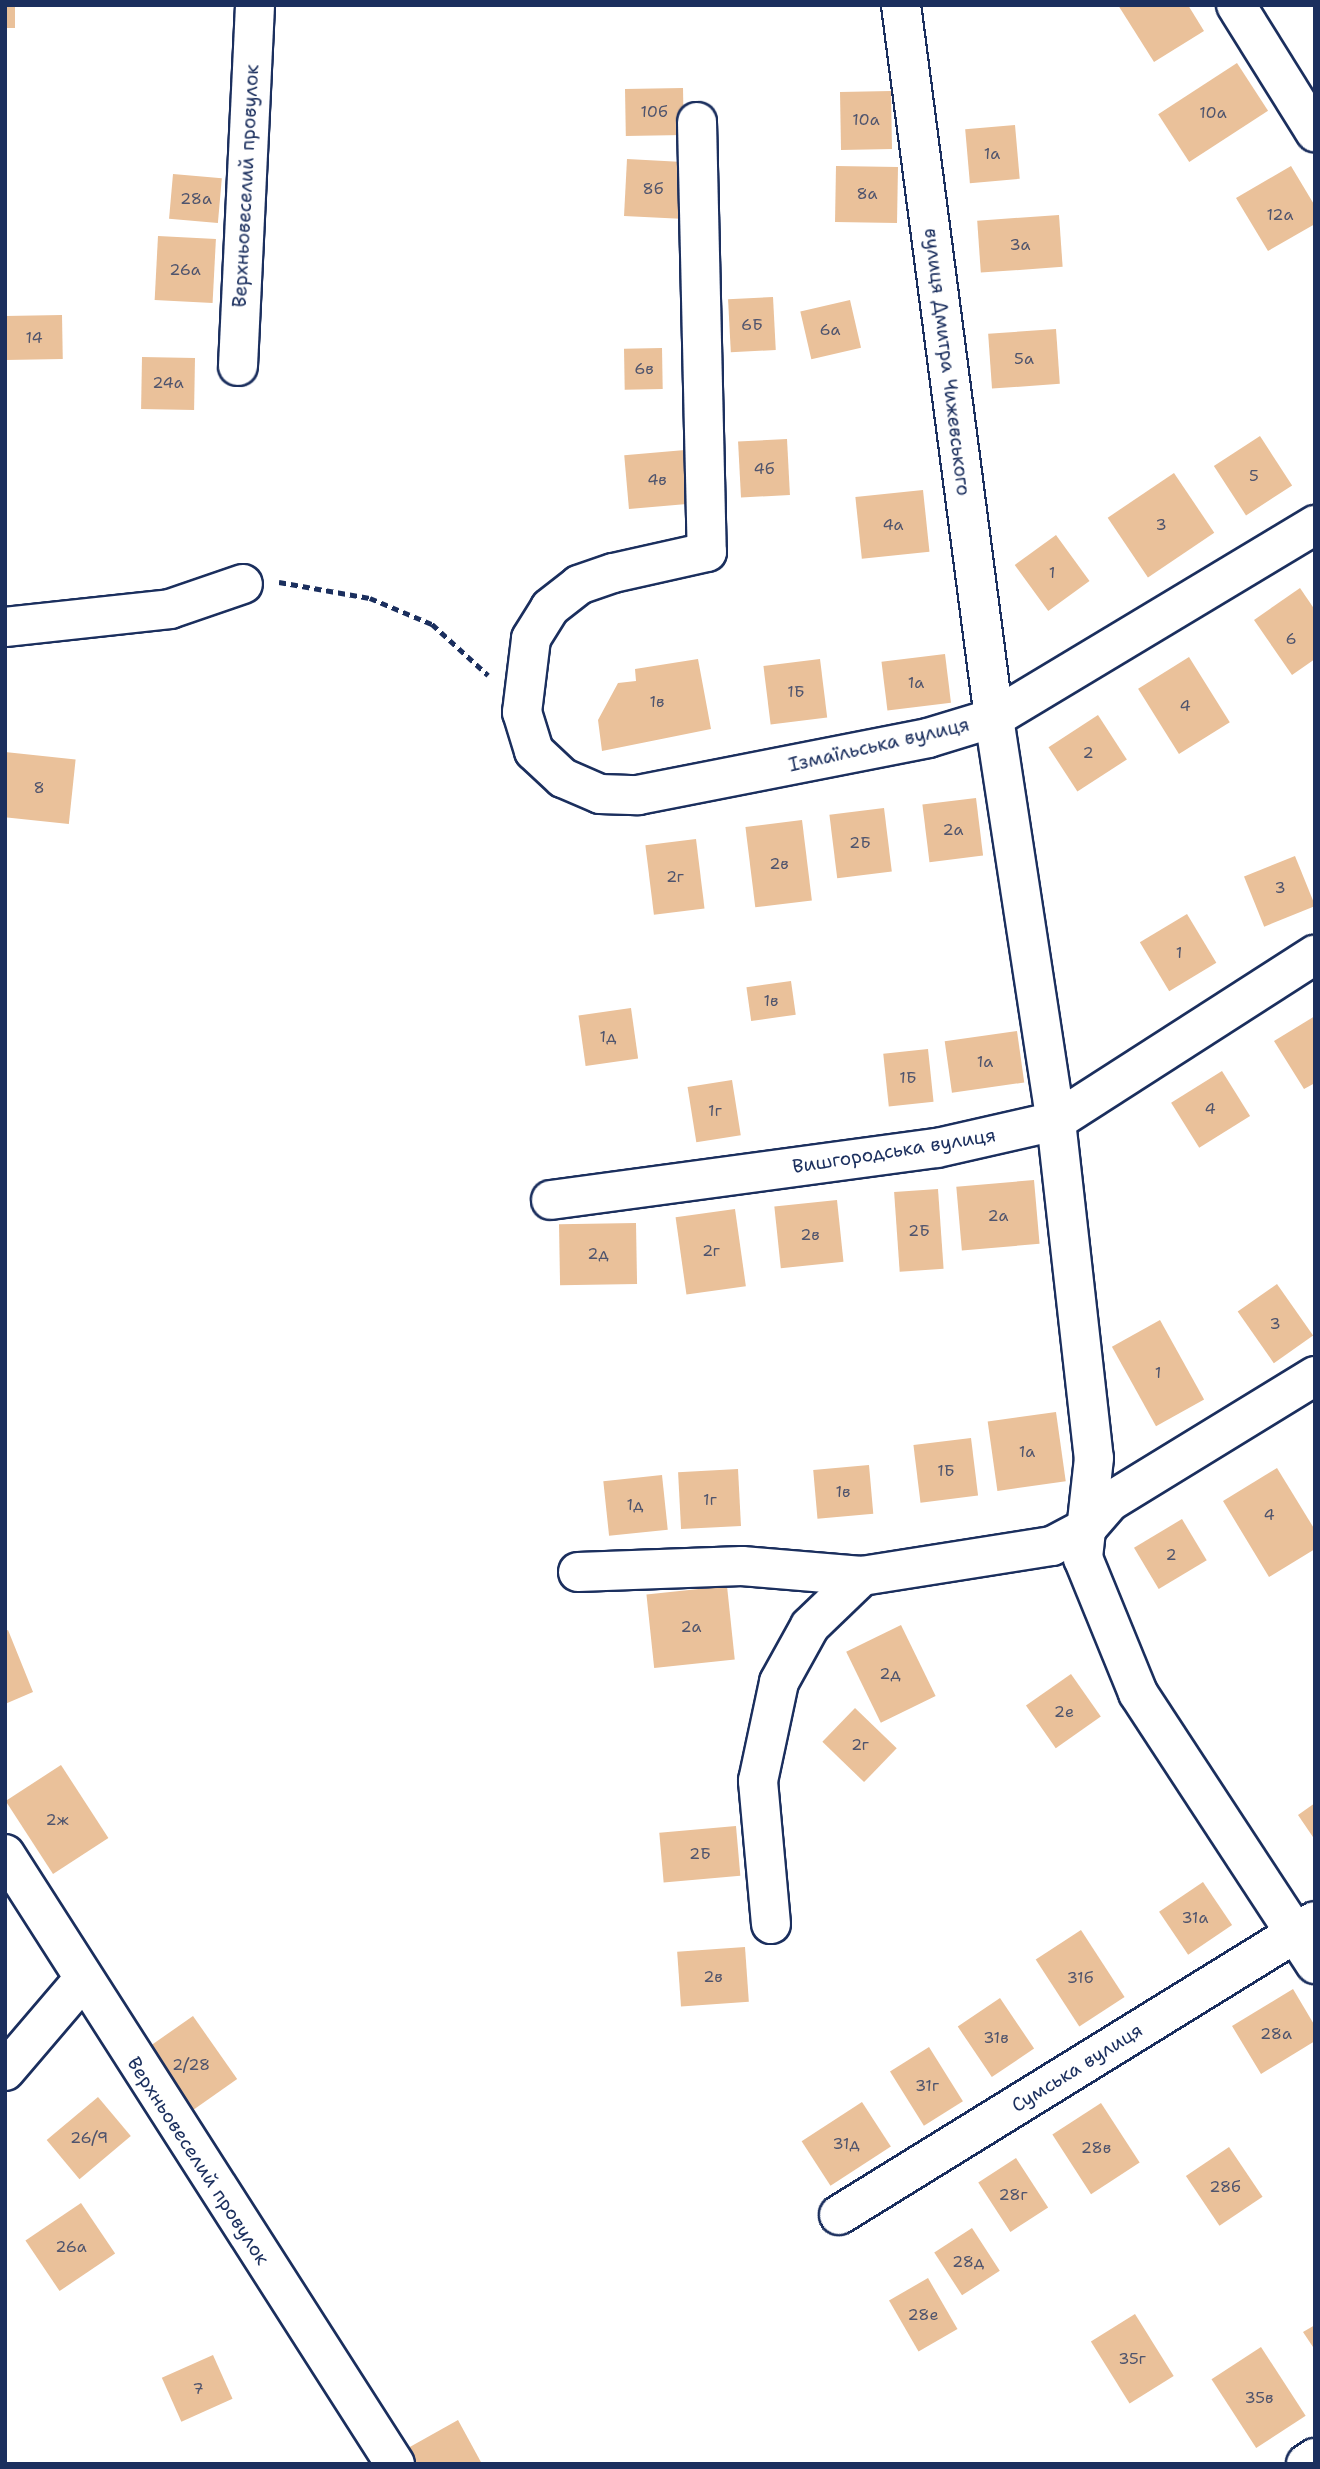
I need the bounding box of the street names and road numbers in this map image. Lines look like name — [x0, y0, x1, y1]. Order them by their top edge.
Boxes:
street label: Верхньовеселий провулок — [228, 64, 264, 308]
street label: вулиця Дмитра Чижевського — [919, 227, 975, 497]
street label: Ізмаїльська вулиця — [787, 713, 971, 777]
street label: Вишгородська вулиця — [791, 1124, 997, 1178]
street label: Сумська вулиця — [1007, 2019, 1147, 2117]
street label: Верхньовеселий провулок — [122, 2053, 274, 2269]

